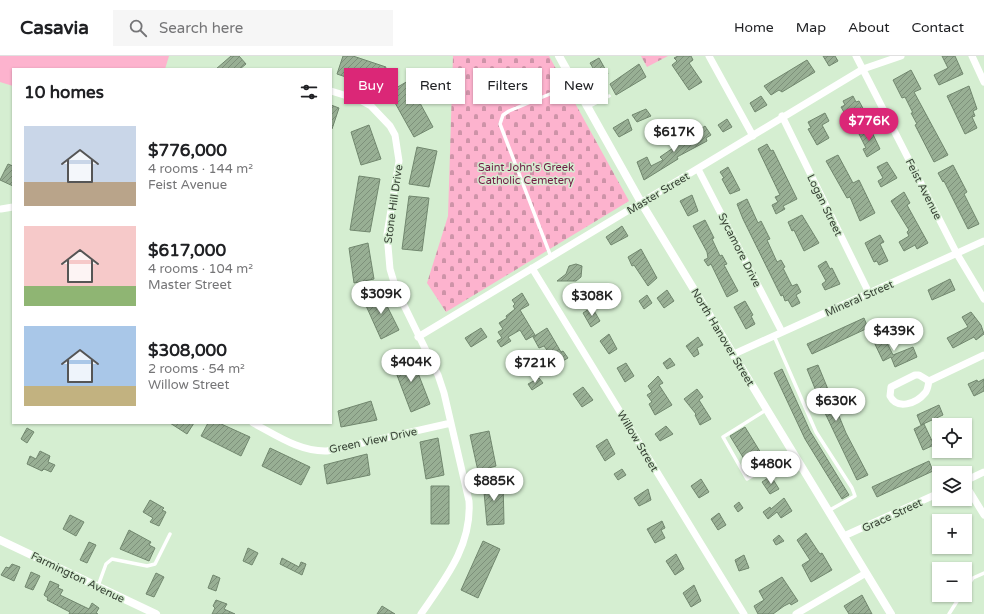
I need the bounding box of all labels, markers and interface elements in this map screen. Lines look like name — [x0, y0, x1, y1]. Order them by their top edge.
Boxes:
search box — [113, 10, 393, 46]
text: Casavia — [20, 17, 89, 39]
icon: search — [127, 17, 149, 39]
text: Search here — [159, 19, 243, 37]
text: Home — [734, 19, 774, 36]
text: Map — [796, 19, 826, 36]
text: About — [848, 19, 890, 36]
text: Contact — [912, 19, 964, 36]
chip: Buy — [344, 68, 398, 104]
chip: Rent — [406, 68, 465, 104]
chip: Filters — [473, 68, 542, 104]
chip: New — [550, 68, 608, 104]
icon: filters — [298, 81, 320, 103]
text: 10 homes — [24, 82, 104, 103]
pin: $776K — [841, 108, 897, 142]
text: $776K — [848, 113, 890, 129]
pin: $617K — [646, 119, 702, 153]
text: $617K — [653, 124, 695, 140]
text: $776,000 — [148, 140, 227, 161]
icon: home — [56, 142, 104, 190]
street label: Feist Avenue — [903, 156, 945, 222]
text: 4 rooms · 144 m² — [148, 161, 253, 177]
park label: Saint John's Greek Catholic Cemetery — [478, 161, 574, 187]
street label: Stone Hill Drive — [382, 164, 405, 244]
street label: Master Street — [625, 170, 692, 217]
street label: Logan Street — [804, 172, 845, 238]
text: Feist Avenue — [148, 177, 227, 193]
street label: Sycamore Drive — [715, 211, 764, 289]
text: $617,000 — [148, 240, 226, 261]
icon: home — [56, 242, 104, 290]
text: 4 rooms · 104 m² — [148, 261, 253, 277]
text: Master Street — [148, 277, 232, 293]
street label: Mineral Street — [823, 278, 895, 319]
pin: $309K — [353, 281, 409, 315]
pin: $308K — [564, 283, 620, 317]
text: $309K — [360, 286, 402, 302]
street label: North Hanover Street — [688, 286, 757, 388]
text: $308K — [571, 288, 613, 304]
pin: $439K — [866, 318, 922, 352]
text: $439K — [873, 323, 915, 339]
text: $308,000 — [148, 340, 227, 361]
icon: home — [56, 342, 104, 390]
pin: $404K — [383, 349, 439, 383]
pin: $721K — [507, 350, 563, 384]
text: $404K — [390, 354, 432, 370]
text: $721K — [514, 355, 556, 371]
text: 2 rooms · 54 m² — [148, 361, 245, 377]
text: Willow Street — [148, 377, 229, 393]
pin: $630K — [808, 388, 864, 422]
text: $630K — [815, 393, 857, 409]
street label: Willow Street — [614, 408, 661, 474]
map controls — [932, 418, 972, 602]
button: locate — [932, 418, 972, 458]
street label: Green View Drive — [328, 425, 418, 456]
pin: $480K — [743, 451, 799, 485]
text: $480K — [750, 456, 792, 472]
button: layers — [932, 466, 972, 506]
pin: $885K — [466, 468, 522, 502]
text: $885K — [473, 473, 515, 489]
street label: Grace Street — [860, 496, 924, 535]
button: + — [932, 514, 972, 554]
street label: Farmington Avenue — [29, 549, 127, 606]
button: − — [932, 562, 972, 602]

